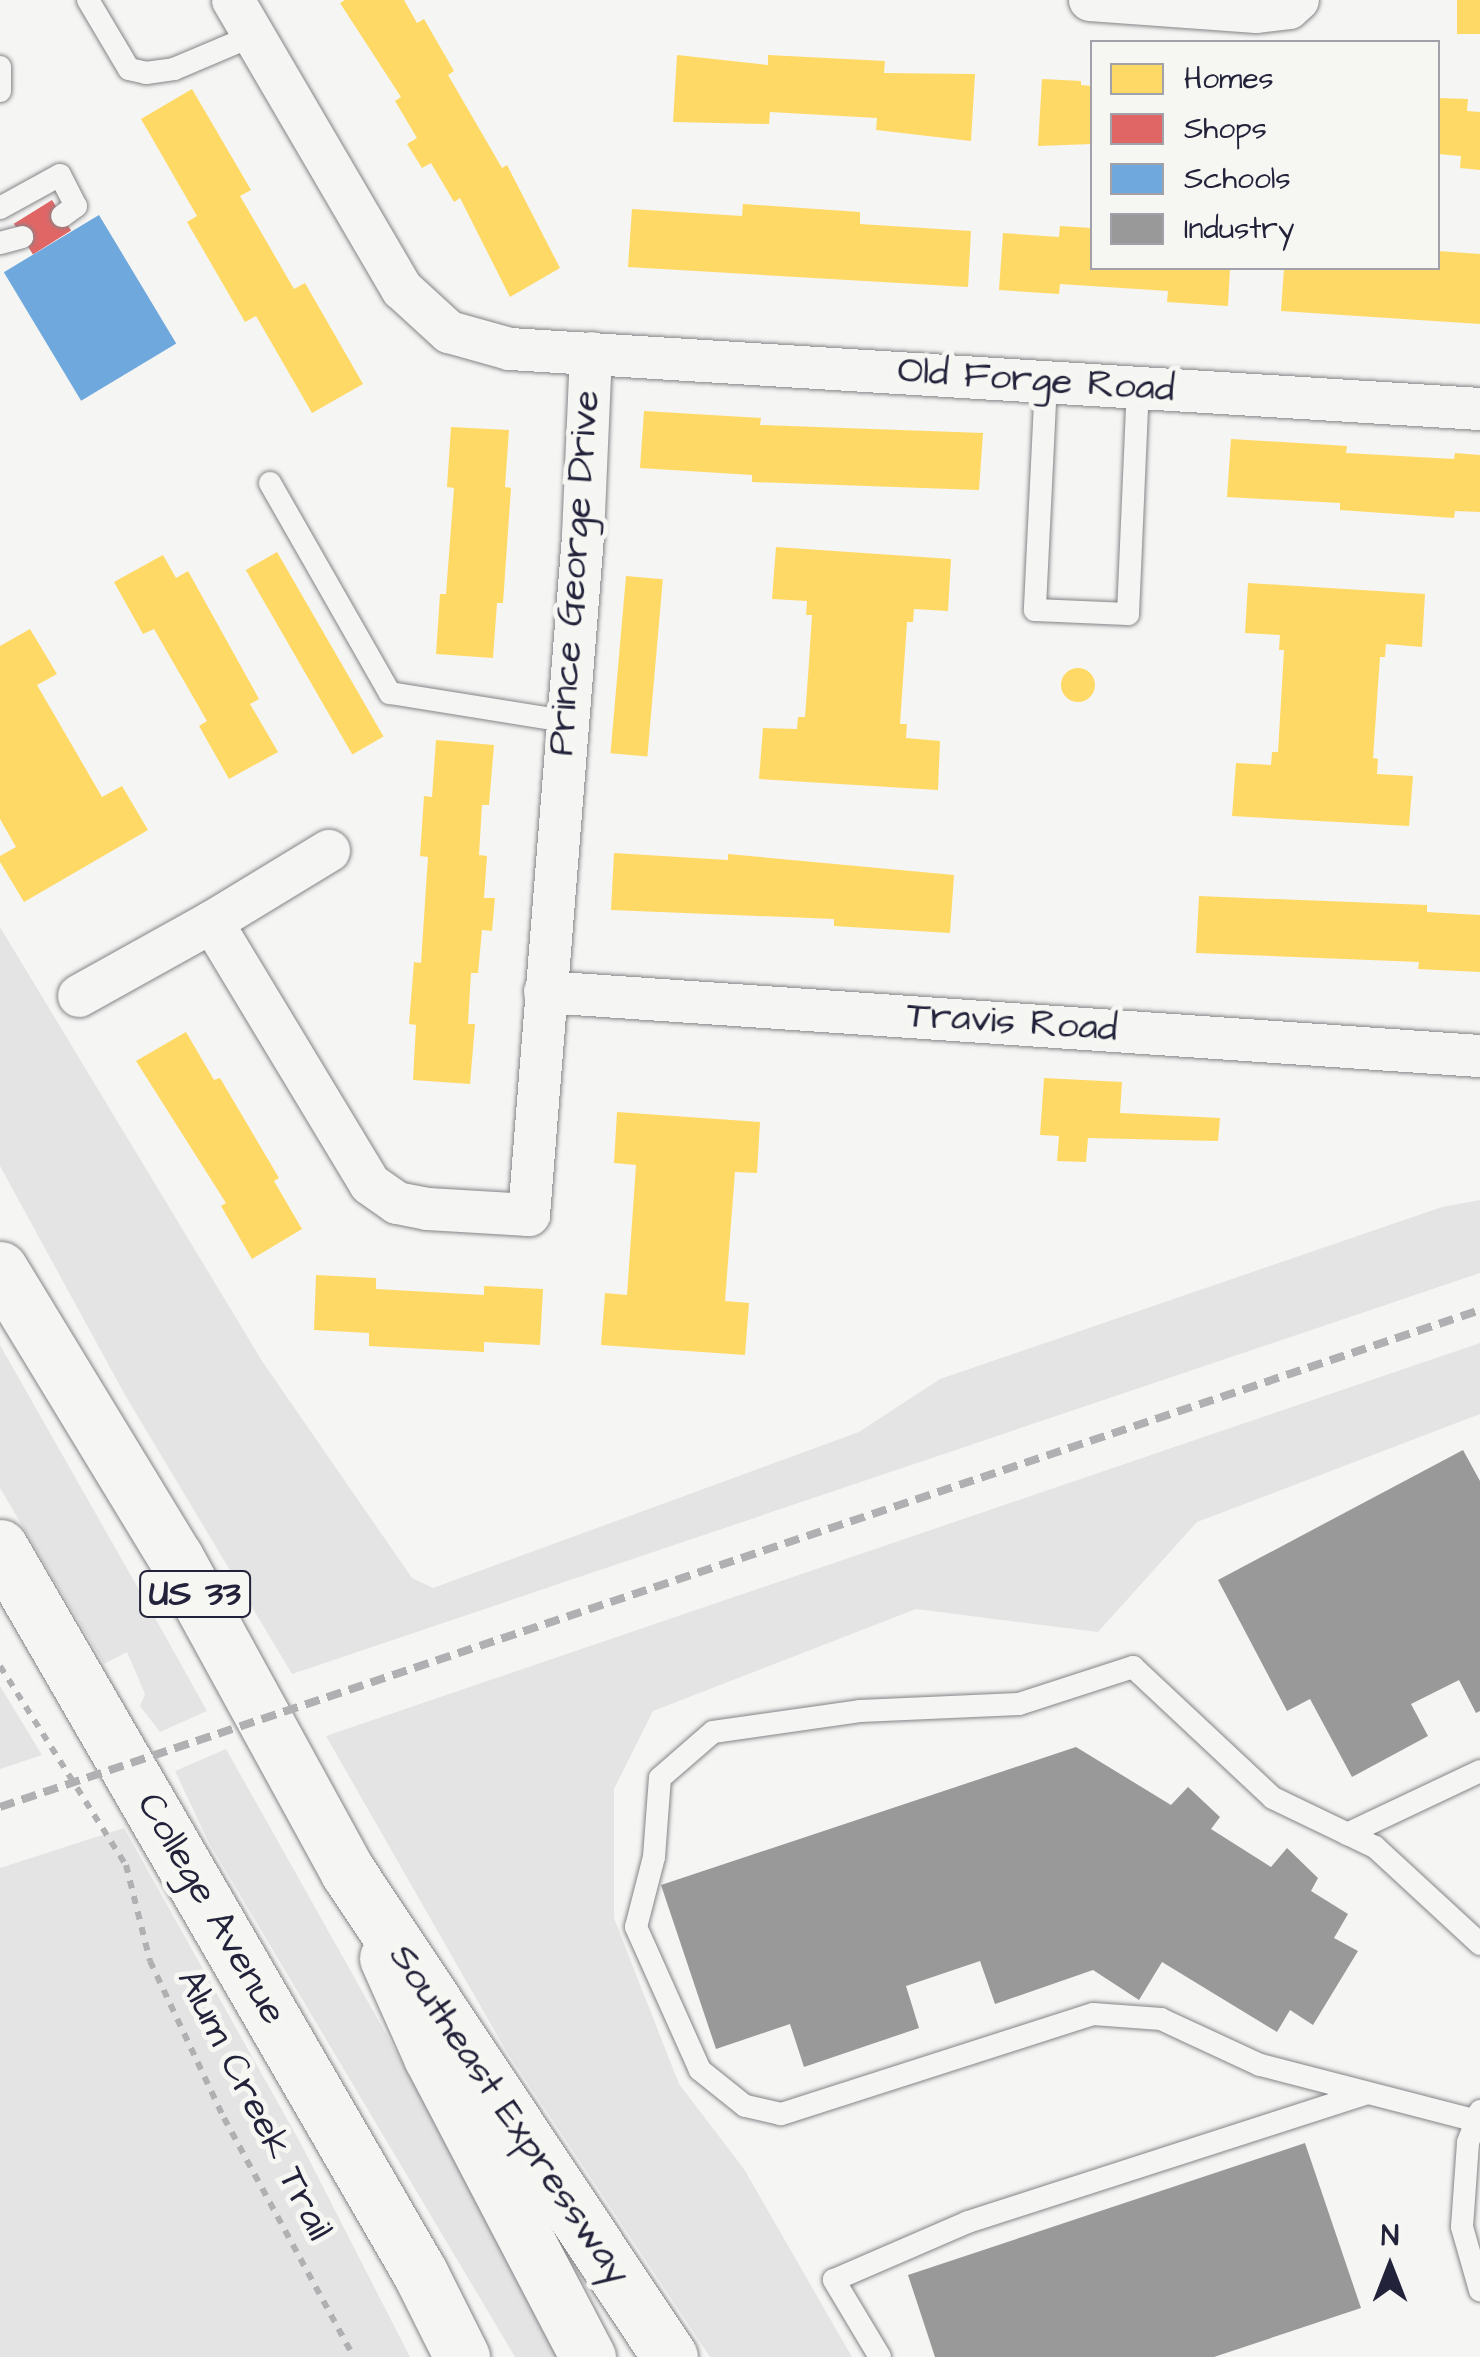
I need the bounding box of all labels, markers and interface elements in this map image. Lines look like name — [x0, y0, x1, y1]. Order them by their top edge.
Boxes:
legend — [1090, 40, 1440, 270]
text: Homes — [1184, 58, 1274, 100]
text: Shops — [1184, 108, 1267, 150]
text: Schools — [1184, 158, 1291, 200]
text: Industry — [1184, 208, 1294, 250]
street label: Old Forge Road — [896, 349, 1176, 413]
street label: Prince George Drive — [539, 389, 611, 757]
street label: Travis Road — [905, 993, 1119, 1053]
road number: US 33 — [138, 1564, 252, 1624]
street label: College Avenue — [126, 1785, 296, 2033]
street label: Southeast Expressway — [378, 1936, 640, 2294]
street label: Alum Creek Trail — [166, 1962, 342, 2248]
north arrow — [1340, 2217, 1440, 2317]
text: N — [1381, 2217, 1399, 2256]

